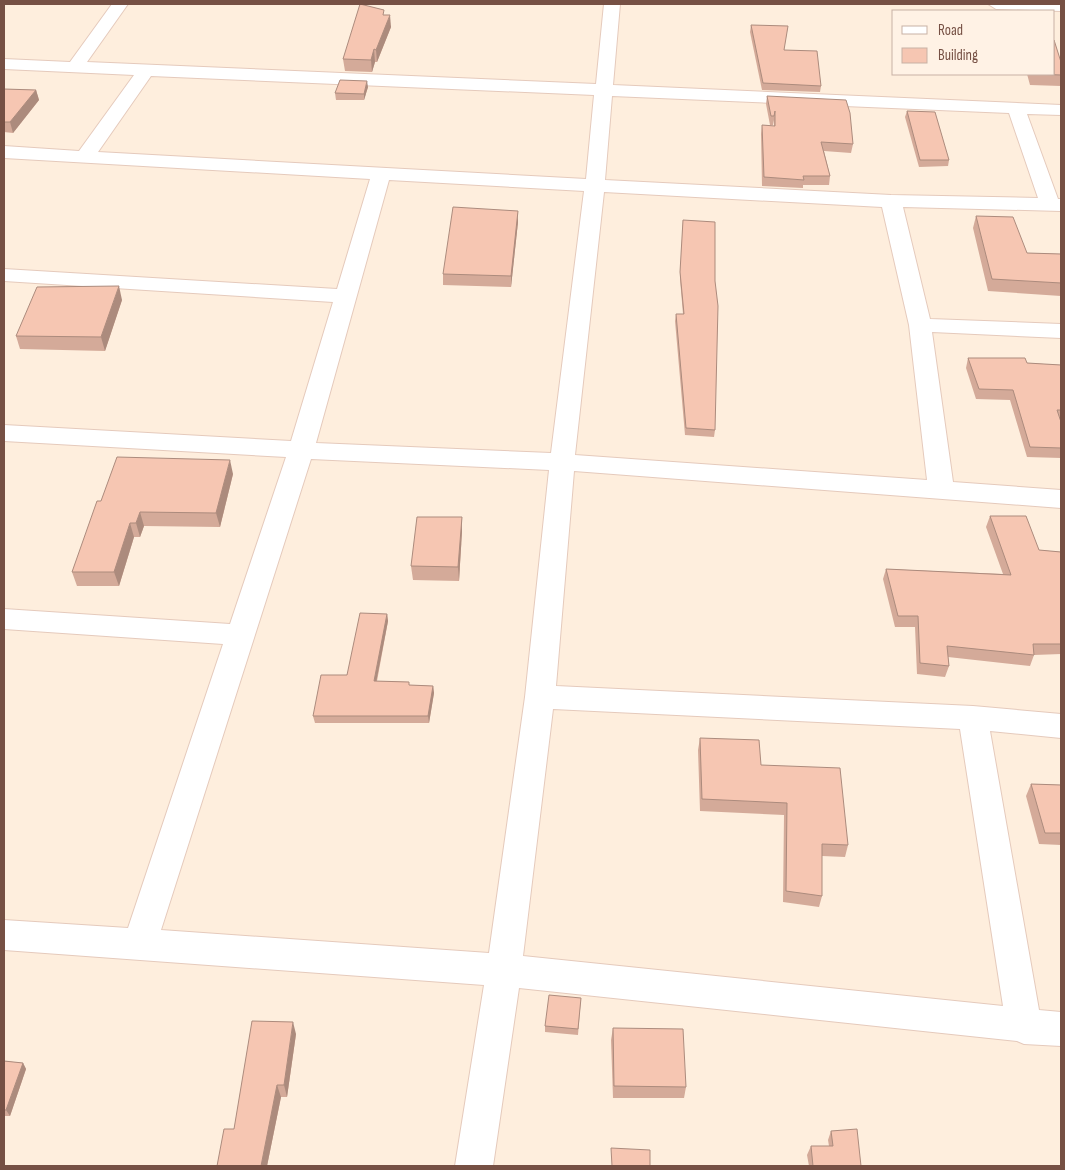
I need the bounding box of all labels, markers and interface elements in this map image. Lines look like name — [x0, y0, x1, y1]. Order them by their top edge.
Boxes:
legend — [892, 10, 1055, 75]
text: Road — [938, 21, 963, 40]
text: Building — [938, 46, 978, 65]

